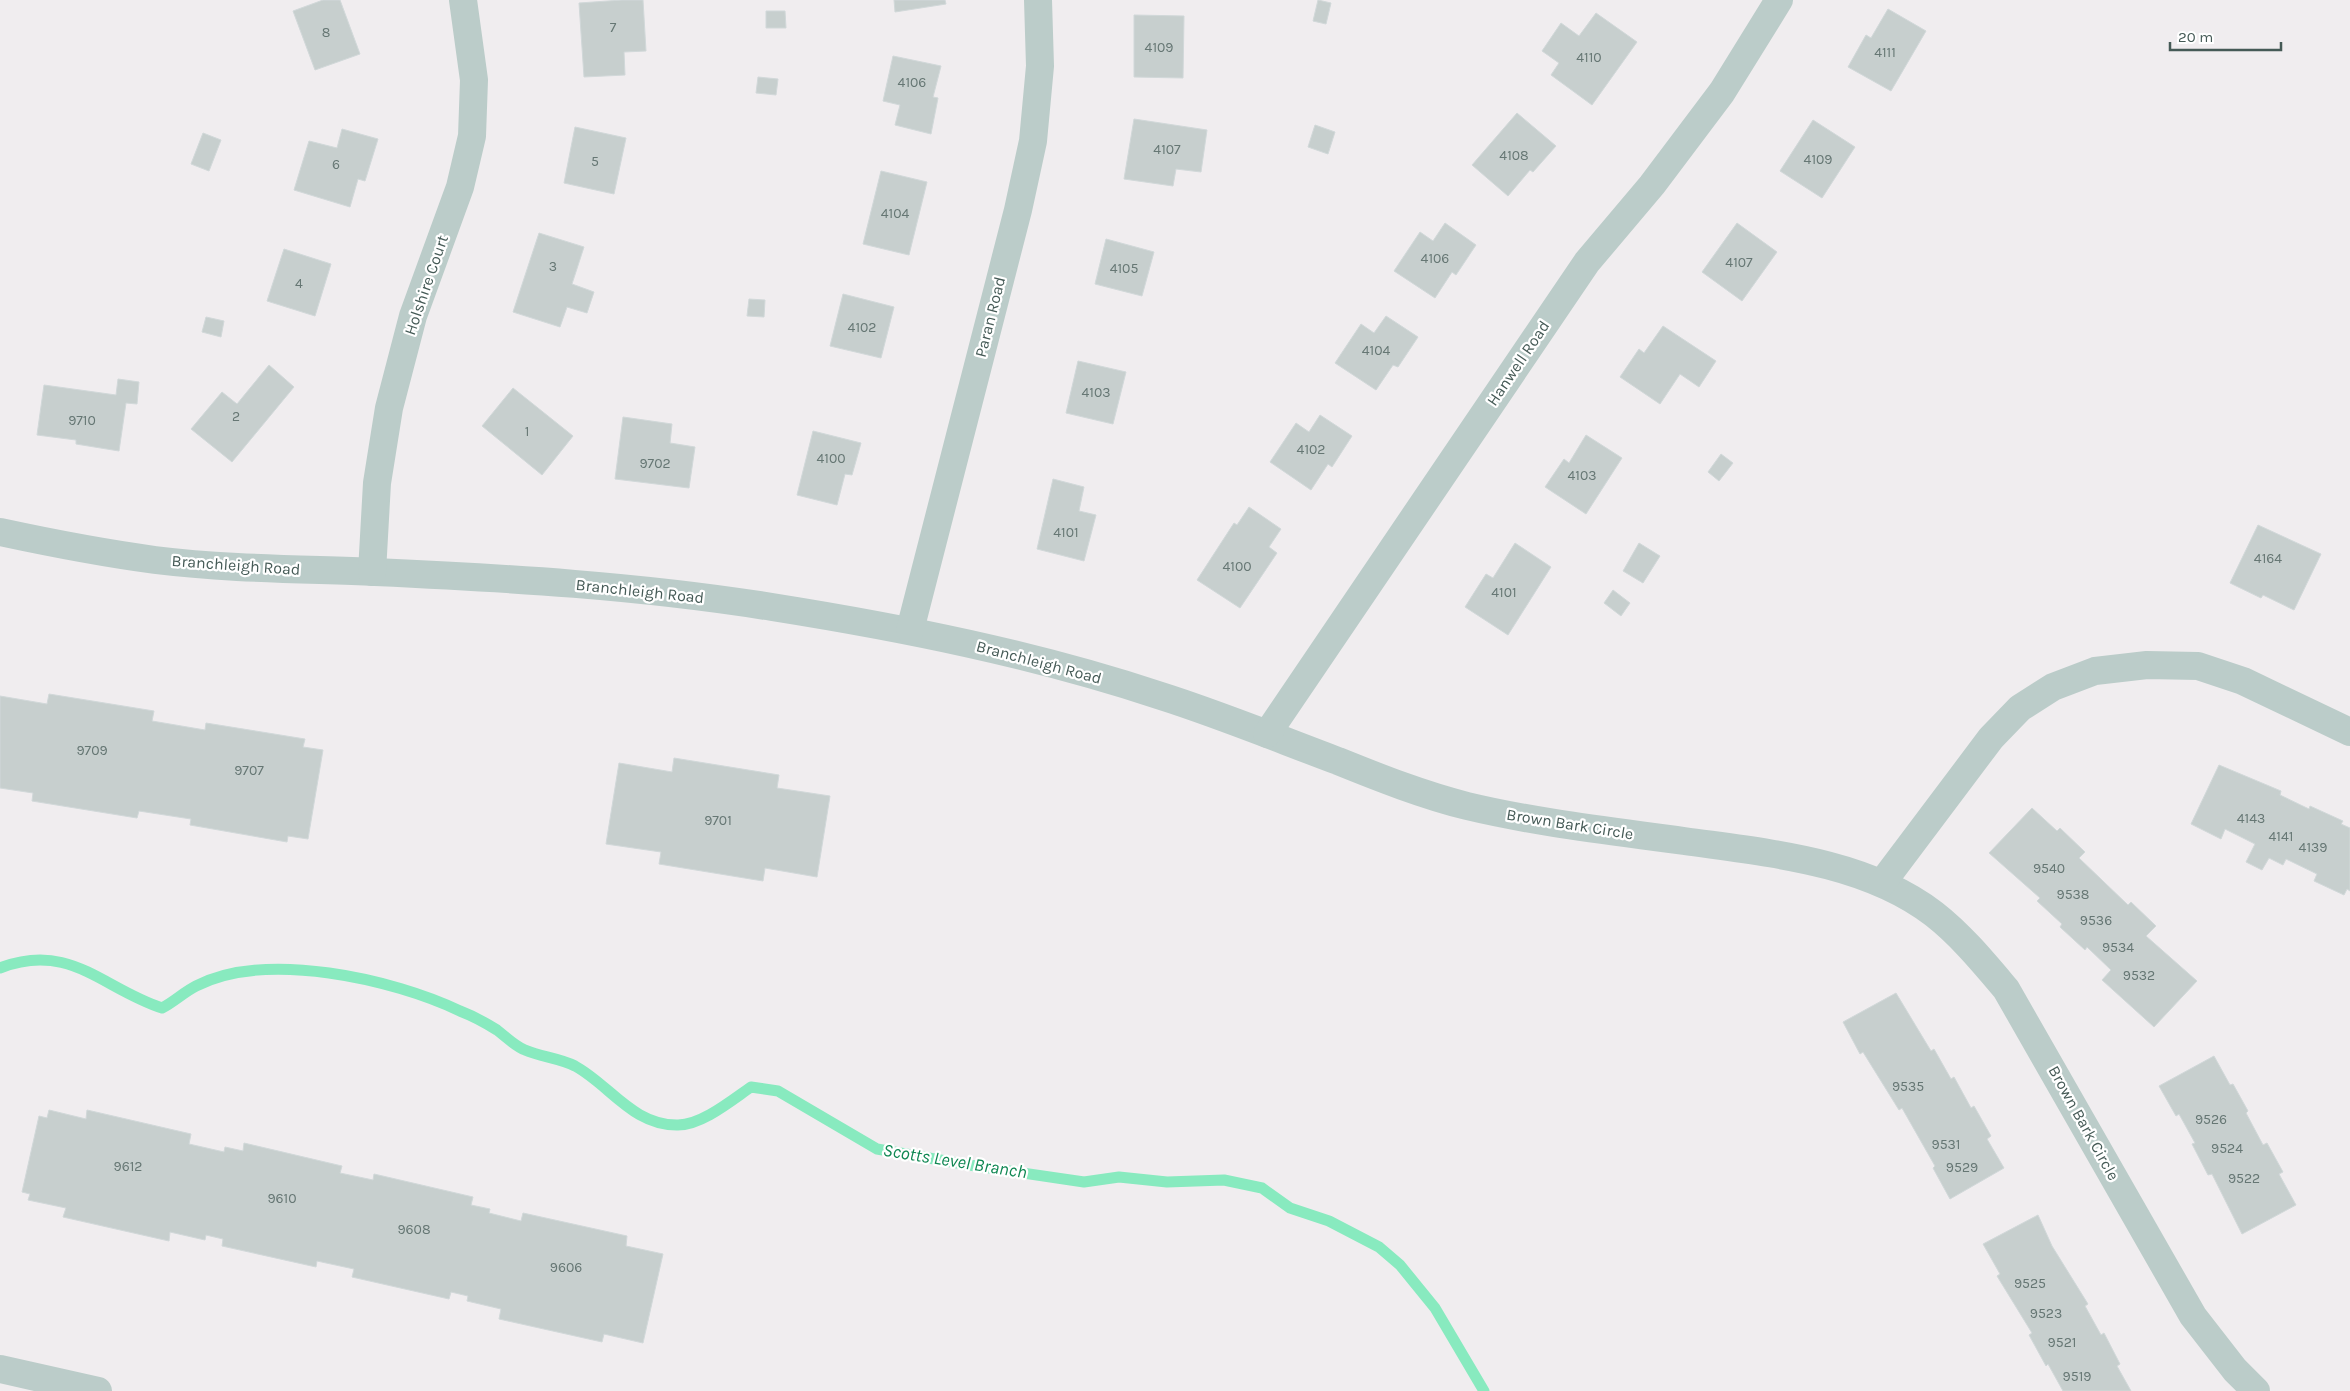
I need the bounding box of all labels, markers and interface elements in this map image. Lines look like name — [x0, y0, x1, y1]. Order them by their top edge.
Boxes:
house number: 7 — [610, 19, 617, 36]
scale bar — [2170, 20, 2281, 52]
house number: 8 — [322, 24, 330, 41]
text: 20 m — [2178, 28, 2213, 46]
house number: 4109 — [1145, 39, 1173, 56]
house number: 4111 — [1874, 44, 1896, 61]
house number: 4110 — [1576, 49, 1602, 66]
house number: 4106 — [898, 74, 926, 91]
house number: 4107 — [1153, 141, 1181, 158]
house number: 4108 — [1499, 147, 1529, 164]
house number: 4109 — [1804, 151, 1832, 168]
house number: 5 — [591, 153, 599, 170]
house number: 6 — [332, 156, 340, 173]
house number: 4104 — [881, 205, 909, 222]
street label: Holshire Court — [400, 232, 452, 338]
house number: 4106 — [1421, 250, 1449, 267]
house number: 4107 — [1725, 254, 1753, 271]
house number: 3 — [549, 258, 557, 275]
house number: 4105 — [1110, 260, 1138, 277]
house number: 4 — [295, 275, 303, 292]
street label: Paran Road — [971, 275, 1009, 359]
street label: Hanwell Road — [1483, 317, 1553, 409]
house number: 4102 — [848, 319, 876, 336]
house number: 4104 — [1362, 342, 1390, 359]
house number: 4103 — [1081, 384, 1111, 401]
house number: 2 — [232, 408, 240, 425]
house number: 9710 — [68, 412, 96, 429]
house number: 1 — [525, 423, 529, 440]
house number: 4102 — [1297, 441, 1325, 458]
house number: 4100 — [816, 450, 846, 467]
house number: 9702 — [639, 455, 671, 472]
house number: 4103 — [1567, 467, 1597, 484]
house number: 4101 — [1053, 524, 1079, 541]
house number: 4164 — [2254, 550, 2282, 567]
street label: Branchleigh Road — [171, 551, 301, 579]
house number: 4100 — [1222, 558, 1252, 575]
street label: Branchleigh Road — [575, 575, 705, 607]
house number: 4101 — [1491, 584, 1517, 601]
street label: Branchleigh Road — [974, 636, 1104, 688]
house number: 9709 — [76, 742, 108, 759]
house number: 9707 — [234, 762, 264, 779]
street label: Brown Bark Circle — [1505, 805, 1635, 843]
house number: 4143 — [2237, 810, 2265, 827]
house number: 9701 — [704, 812, 732, 829]
house number: 4141 — [2269, 828, 2293, 845]
house number: 4139 — [2299, 839, 2327, 856]
house number: 9540 — [2033, 860, 2065, 877]
house number: 9538 — [2057, 886, 2089, 903]
house number: 9536 — [2080, 912, 2112, 929]
house number: 9534 — [2102, 939, 2134, 956]
house number: 9532 — [2123, 967, 2155, 984]
street label: Brown Bark Circle — [2045, 1062, 2123, 1184]
house number: 9535 — [1892, 1078, 1924, 1095]
house number: 9526 — [2195, 1111, 2227, 1128]
house number: 9531 — [1932, 1136, 1960, 1153]
water label: Scotts Level Branch — [881, 1139, 1029, 1183]
house number: 9524 — [2211, 1140, 2243, 1157]
house number: 9612 — [114, 1158, 142, 1175]
house number: 9529 — [1946, 1159, 1978, 1176]
house number: 9522 — [2228, 1170, 2260, 1187]
house number: 9610 — [267, 1190, 297, 1207]
house number: 9608 — [397, 1221, 431, 1238]
house number: 9606 — [550, 1259, 582, 1276]
house number: 9525 — [2014, 1275, 2046, 1292]
house number: 9523 — [2030, 1305, 2062, 1322]
house number: 9521 — [2048, 1334, 2076, 1351]
house number: 9519 — [2063, 1368, 2091, 1385]

